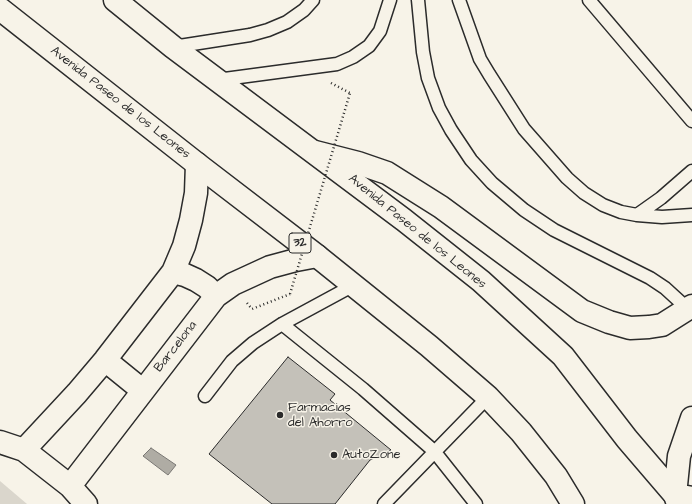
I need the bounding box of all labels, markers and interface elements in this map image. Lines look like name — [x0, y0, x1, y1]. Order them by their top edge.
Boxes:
street label: Avenida Paseo de los Leones — [47, 43, 193, 163]
street label: Avenida Paseo de los Leones — [345, 171, 489, 293]
road number: 32 — [289, 233, 311, 253]
street label: Barcelona — [151, 318, 201, 376]
place label: Farmacias del Ahorro — [288, 400, 353, 431]
marker: Farmacias del Ahorro — [275, 410, 285, 420]
place label: AutoZone — [342, 447, 401, 463]
marker: AutoZone — [329, 450, 339, 460]

